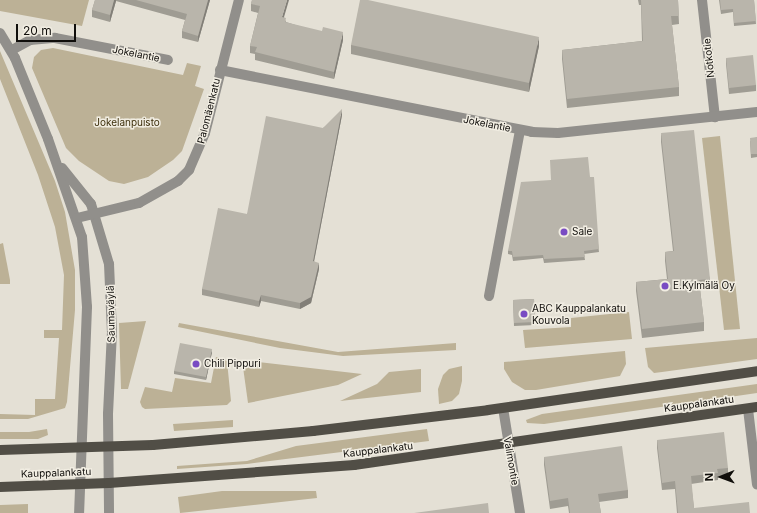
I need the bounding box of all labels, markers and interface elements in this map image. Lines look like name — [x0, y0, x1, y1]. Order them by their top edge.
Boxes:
scale bar — [18, 16, 78, 42]
text: 20 m — [23, 23, 52, 38]
street label: Notkotie — [701, 38, 717, 78]
street label: Jokelantie — [111, 44, 161, 64]
street label: Palomäenkatu — [195, 77, 223, 145]
street label: Jokelantie — [462, 114, 512, 134]
park label: Jokelanpuisto — [94, 117, 160, 129]
place label: Sale — [572, 226, 592, 238]
marker: Sale — [559, 227, 569, 237]
place label: E.Kylmälä Oy — [673, 280, 735, 292]
marker: E.Kylmälä Oy — [660, 281, 670, 291]
street label: Saumaväylä — [105, 285, 117, 343]
place label: ABC Kauppalankatu Kouvola — [532, 302, 626, 326]
marker: ABC Kauppalankatu Kouvola — [519, 309, 529, 319]
place label: Chili Pippuri — [204, 358, 261, 370]
marker: Chili Pippuri — [191, 359, 201, 369]
street label: Kauppalankatu — [663, 393, 735, 415]
street label: Valimontie — [501, 436, 521, 486]
street label: Kauppalankatu — [342, 440, 414, 460]
north arrow — [701, 457, 741, 497]
street label: Kauppalankatu — [21, 466, 91, 480]
text: N — [702, 473, 716, 482]

